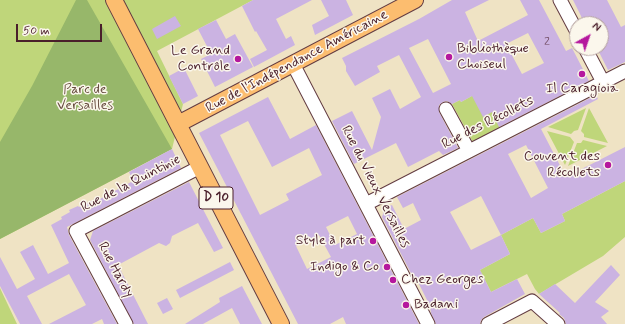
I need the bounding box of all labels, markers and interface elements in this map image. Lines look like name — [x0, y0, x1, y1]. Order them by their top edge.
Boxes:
street label: Rue de l'Indépendance Américaine — [203, 7, 391, 117]
scale bar — [18, 16, 104, 42]
north arrow — [569, 16, 609, 56]
text: N — [589, 20, 603, 35]
text: 50 m — [23, 23, 50, 39]
house number: 2 — [544, 35, 550, 49]
place label: Bibliothèque Choiseul — [457, 41, 529, 74]
place label: Le Grand Contrôle — [171, 43, 230, 76]
marker: Bibliothèque Choiseul — [444, 52, 454, 62]
marker: Le Grand Contrôle — [233, 54, 243, 64]
marker: Il Caragioia — [577, 69, 587, 79]
place label: Il Caragioia — [546, 81, 618, 97]
park label: Parc de Versailles — [57, 82, 113, 114]
street label: Rue des Récollets — [439, 93, 537, 153]
street label: Rue du Vieux Versailles — [337, 123, 413, 251]
place label: Couvent des Récollets — [524, 149, 600, 182]
street label: Rue de la Quintinie — [78, 152, 184, 216]
marker: Couvent des Récollets — [603, 160, 613, 170]
road number: D 10 — [199, 187, 233, 209]
place label: Style à part — [296, 233, 365, 249]
marker: Style à part — [368, 236, 378, 246]
street label: Rue Hardy — [93, 239, 137, 301]
place label: Indigo & Co — [310, 259, 379, 275]
marker: Indigo & Co — [382, 262, 392, 272]
place label: Chez Georges — [401, 272, 483, 288]
marker: Chez Georges — [388, 275, 398, 285]
place label: Badani — [414, 297, 458, 313]
marker: Badani — [401, 300, 411, 310]

